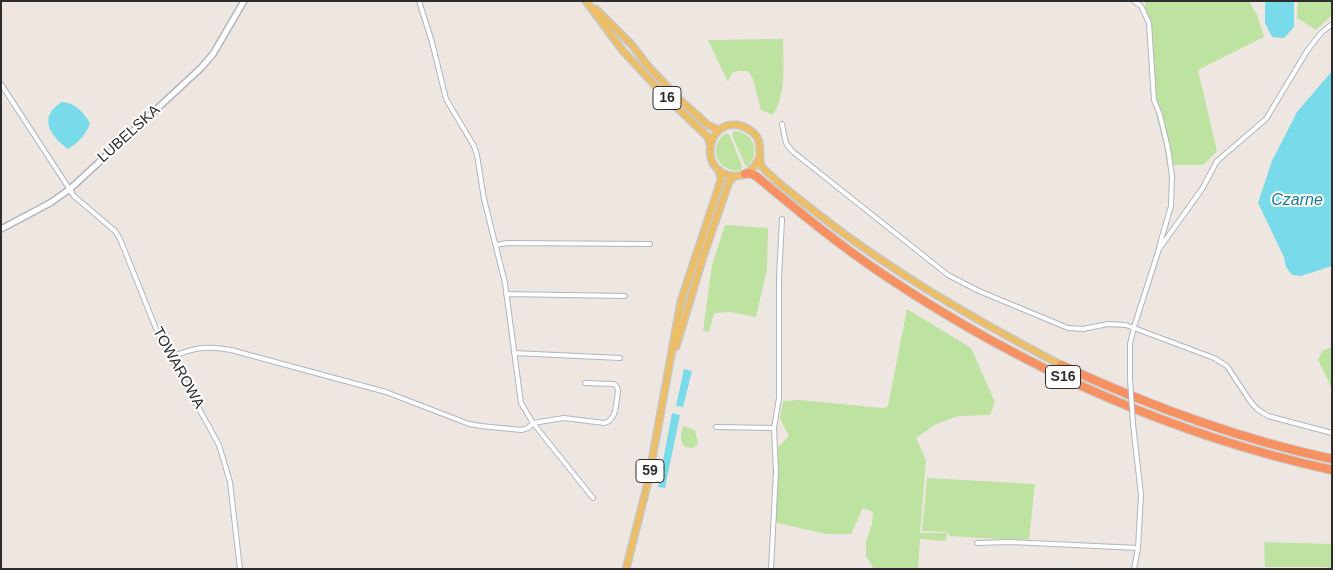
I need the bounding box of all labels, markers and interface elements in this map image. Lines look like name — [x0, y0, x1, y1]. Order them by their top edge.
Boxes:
road number: 16 — [653, 86, 681, 110]
street label: LUBELSKA — [94, 101, 164, 167]
water label: Czarne — [1271, 191, 1323, 211]
street label: TOWAROWA — [148, 324, 208, 412]
road number: S16 — [1046, 366, 1080, 388]
road number: 59 — [636, 460, 664, 482]

